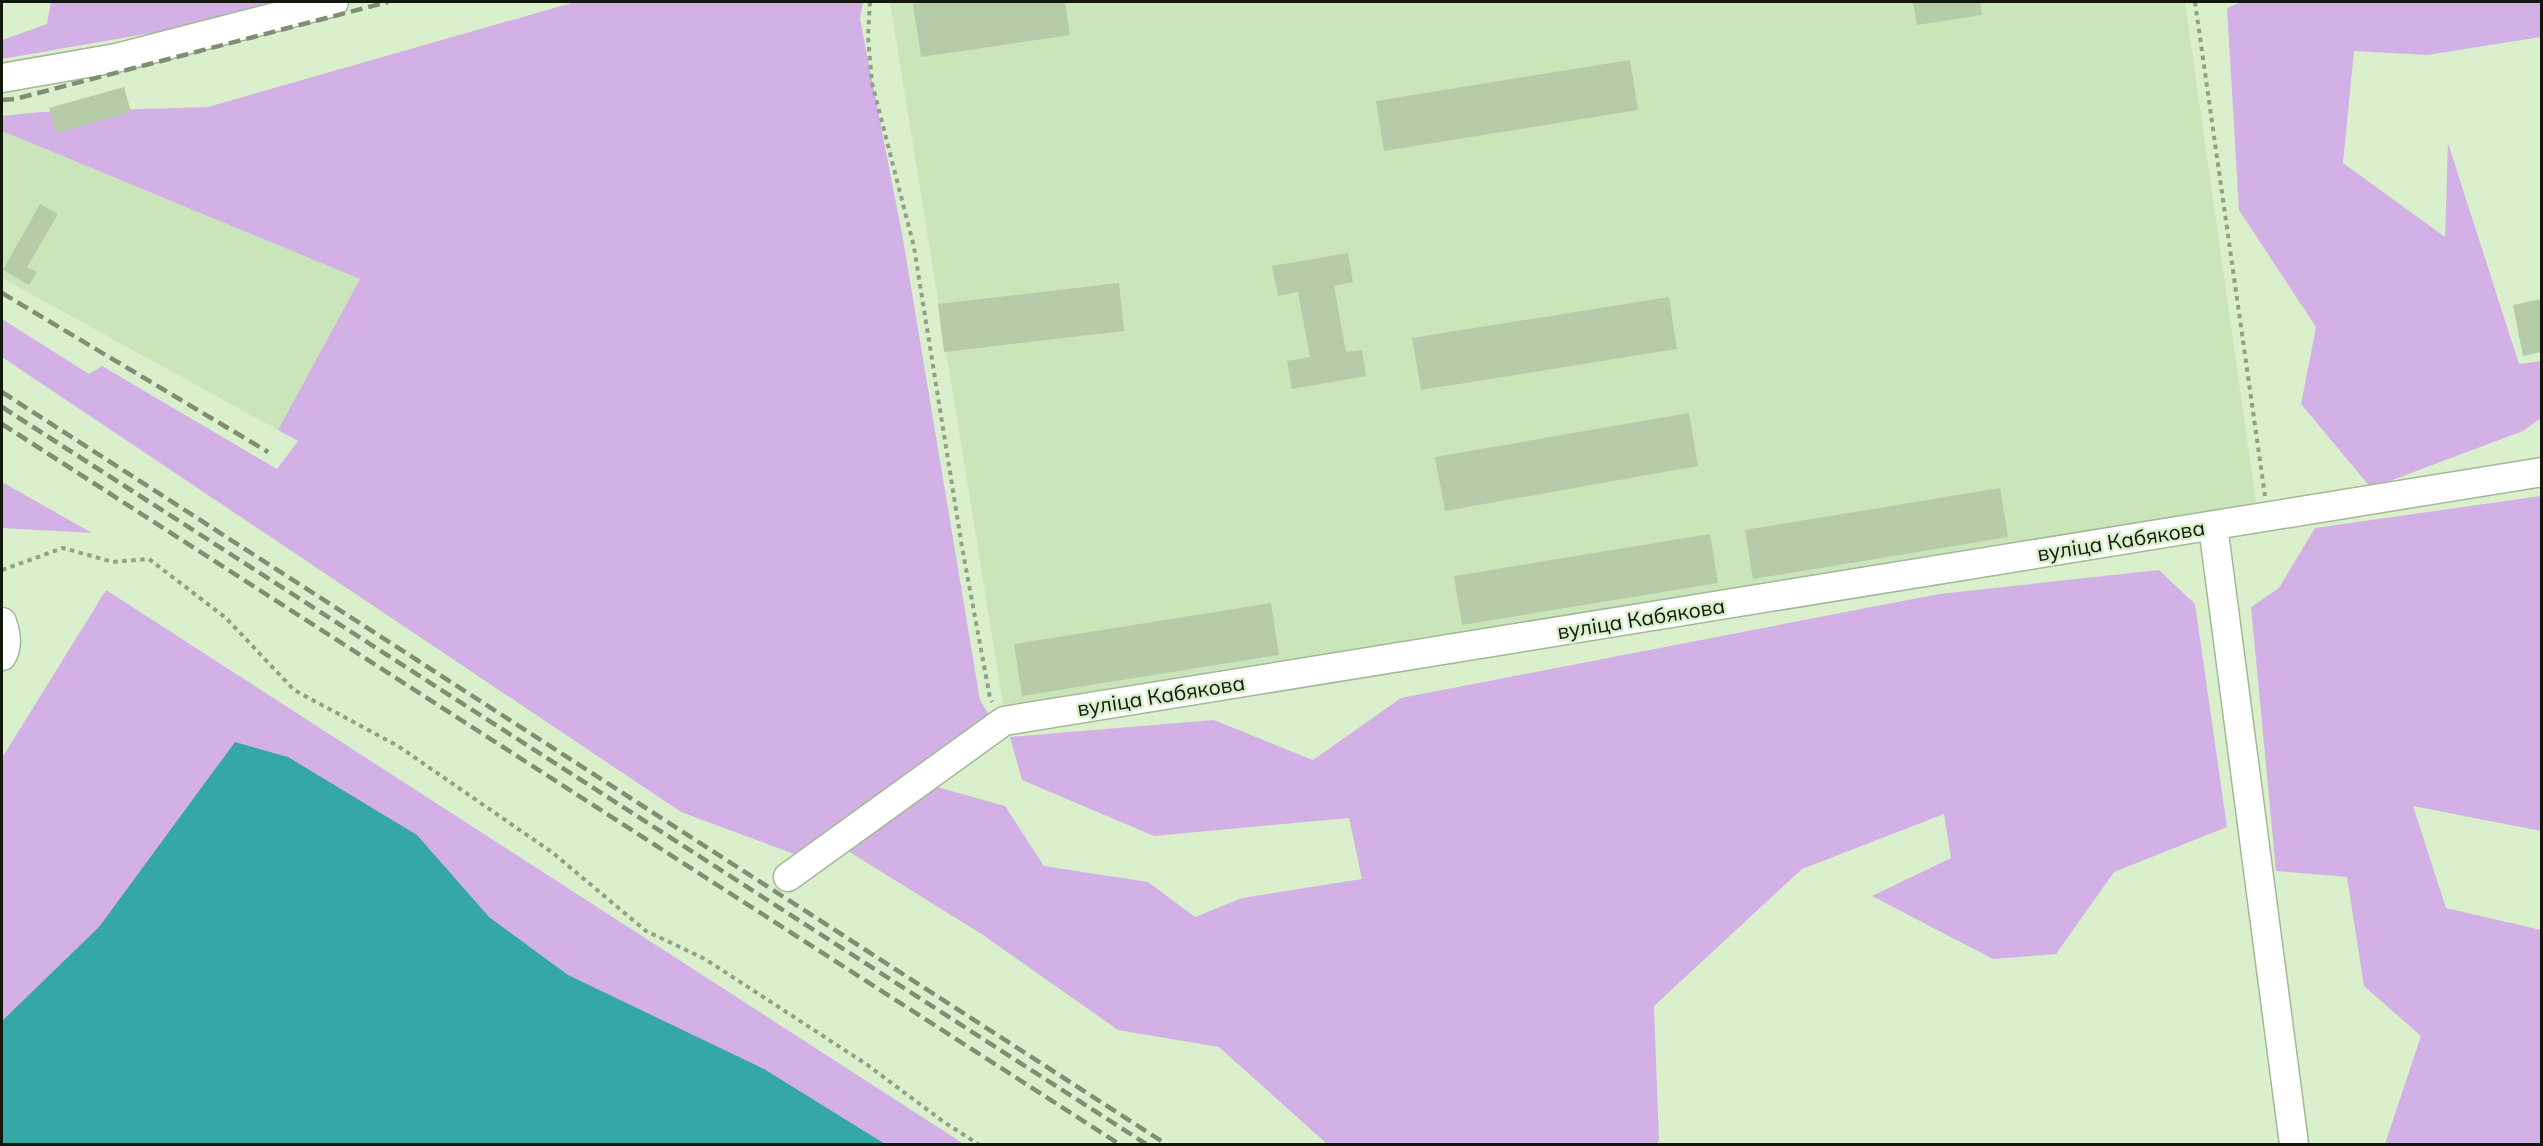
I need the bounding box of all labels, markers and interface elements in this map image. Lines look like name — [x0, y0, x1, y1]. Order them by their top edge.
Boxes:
street label: вуліца Кабякова — [2035, 514, 2207, 566]
street label: вуліца Кабякова — [1555, 592, 1727, 644]
street label: вуліца Кабякова — [1075, 669, 1247, 721]

